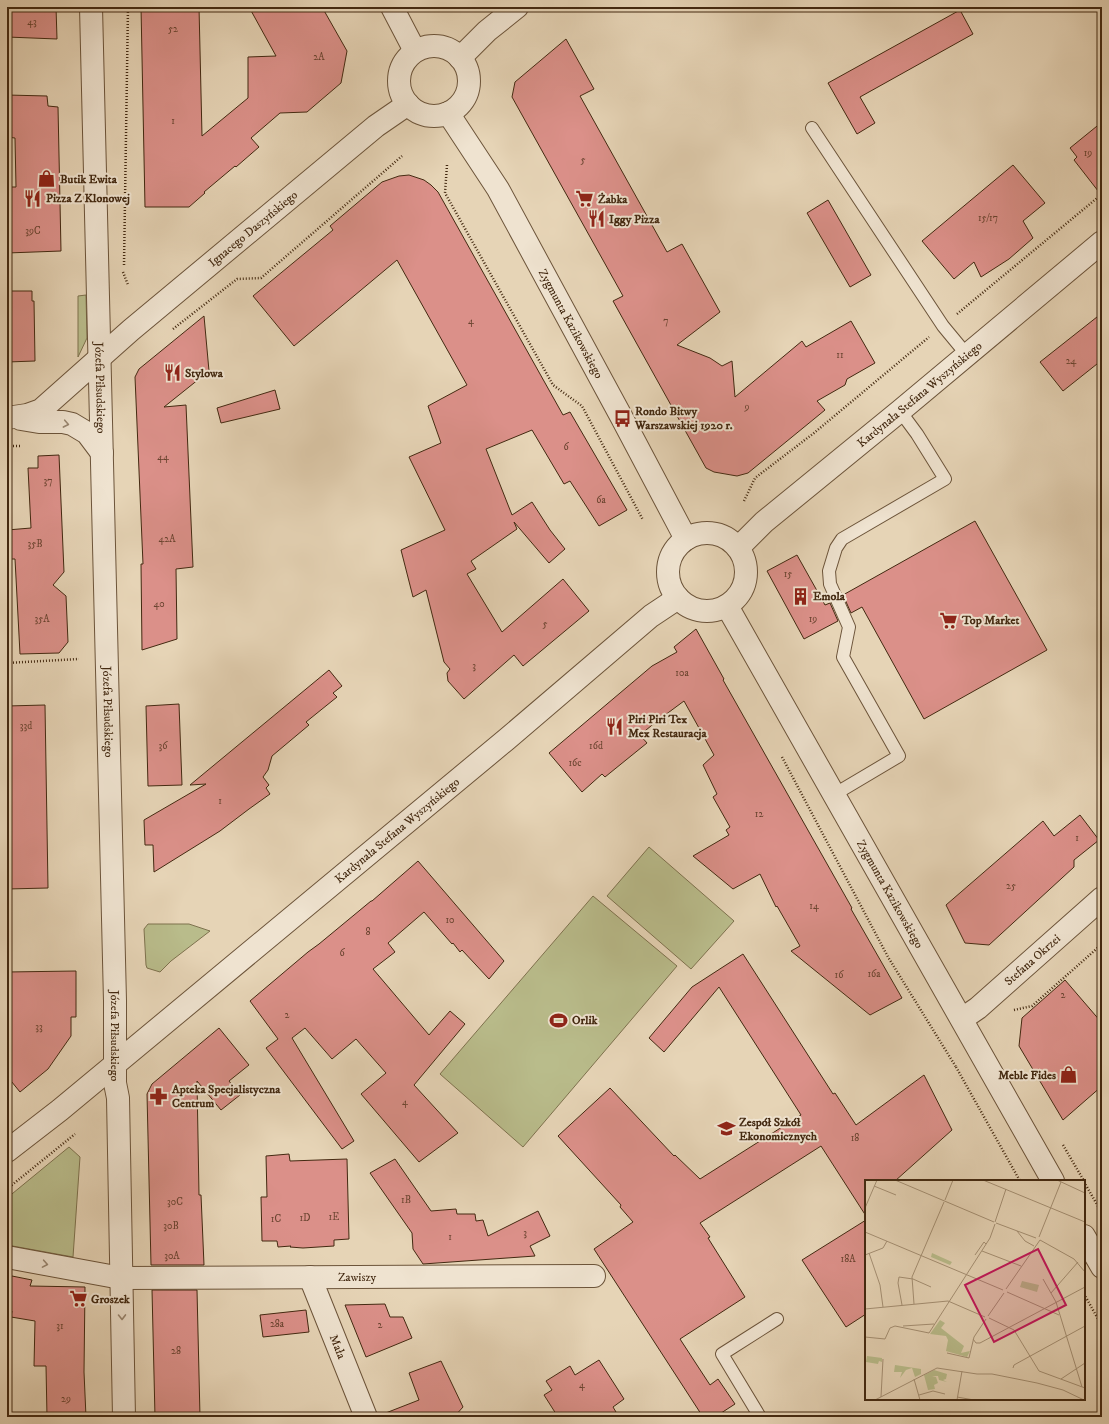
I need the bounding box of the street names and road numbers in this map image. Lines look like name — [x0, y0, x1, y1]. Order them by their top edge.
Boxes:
street label: Ignacego Daszyńskiego — [205, 187, 301, 270]
street label: Zygmunta Kazikowskiego — [535, 266, 607, 381]
street label: Kardynała Stefana Wyszyńskiego — [854, 338, 985, 450]
street label: Józefa Piłsudskiego — [92, 341, 109, 434]
street label: Józefa Piłsudskiego — [99, 665, 117, 758]
street label: Kardynała Stefana Wyszyńskiego — [332, 774, 463, 886]
street label: Zygmunta Kazikowskiego — [854, 837, 927, 951]
street label: Stefana Okrzei — [1001, 931, 1064, 989]
street label: Józefa Piłsudskiego — [107, 989, 123, 1082]
street label: Zawiszy — [338, 1269, 377, 1285]
street label: Mała — [326, 1332, 350, 1362]

